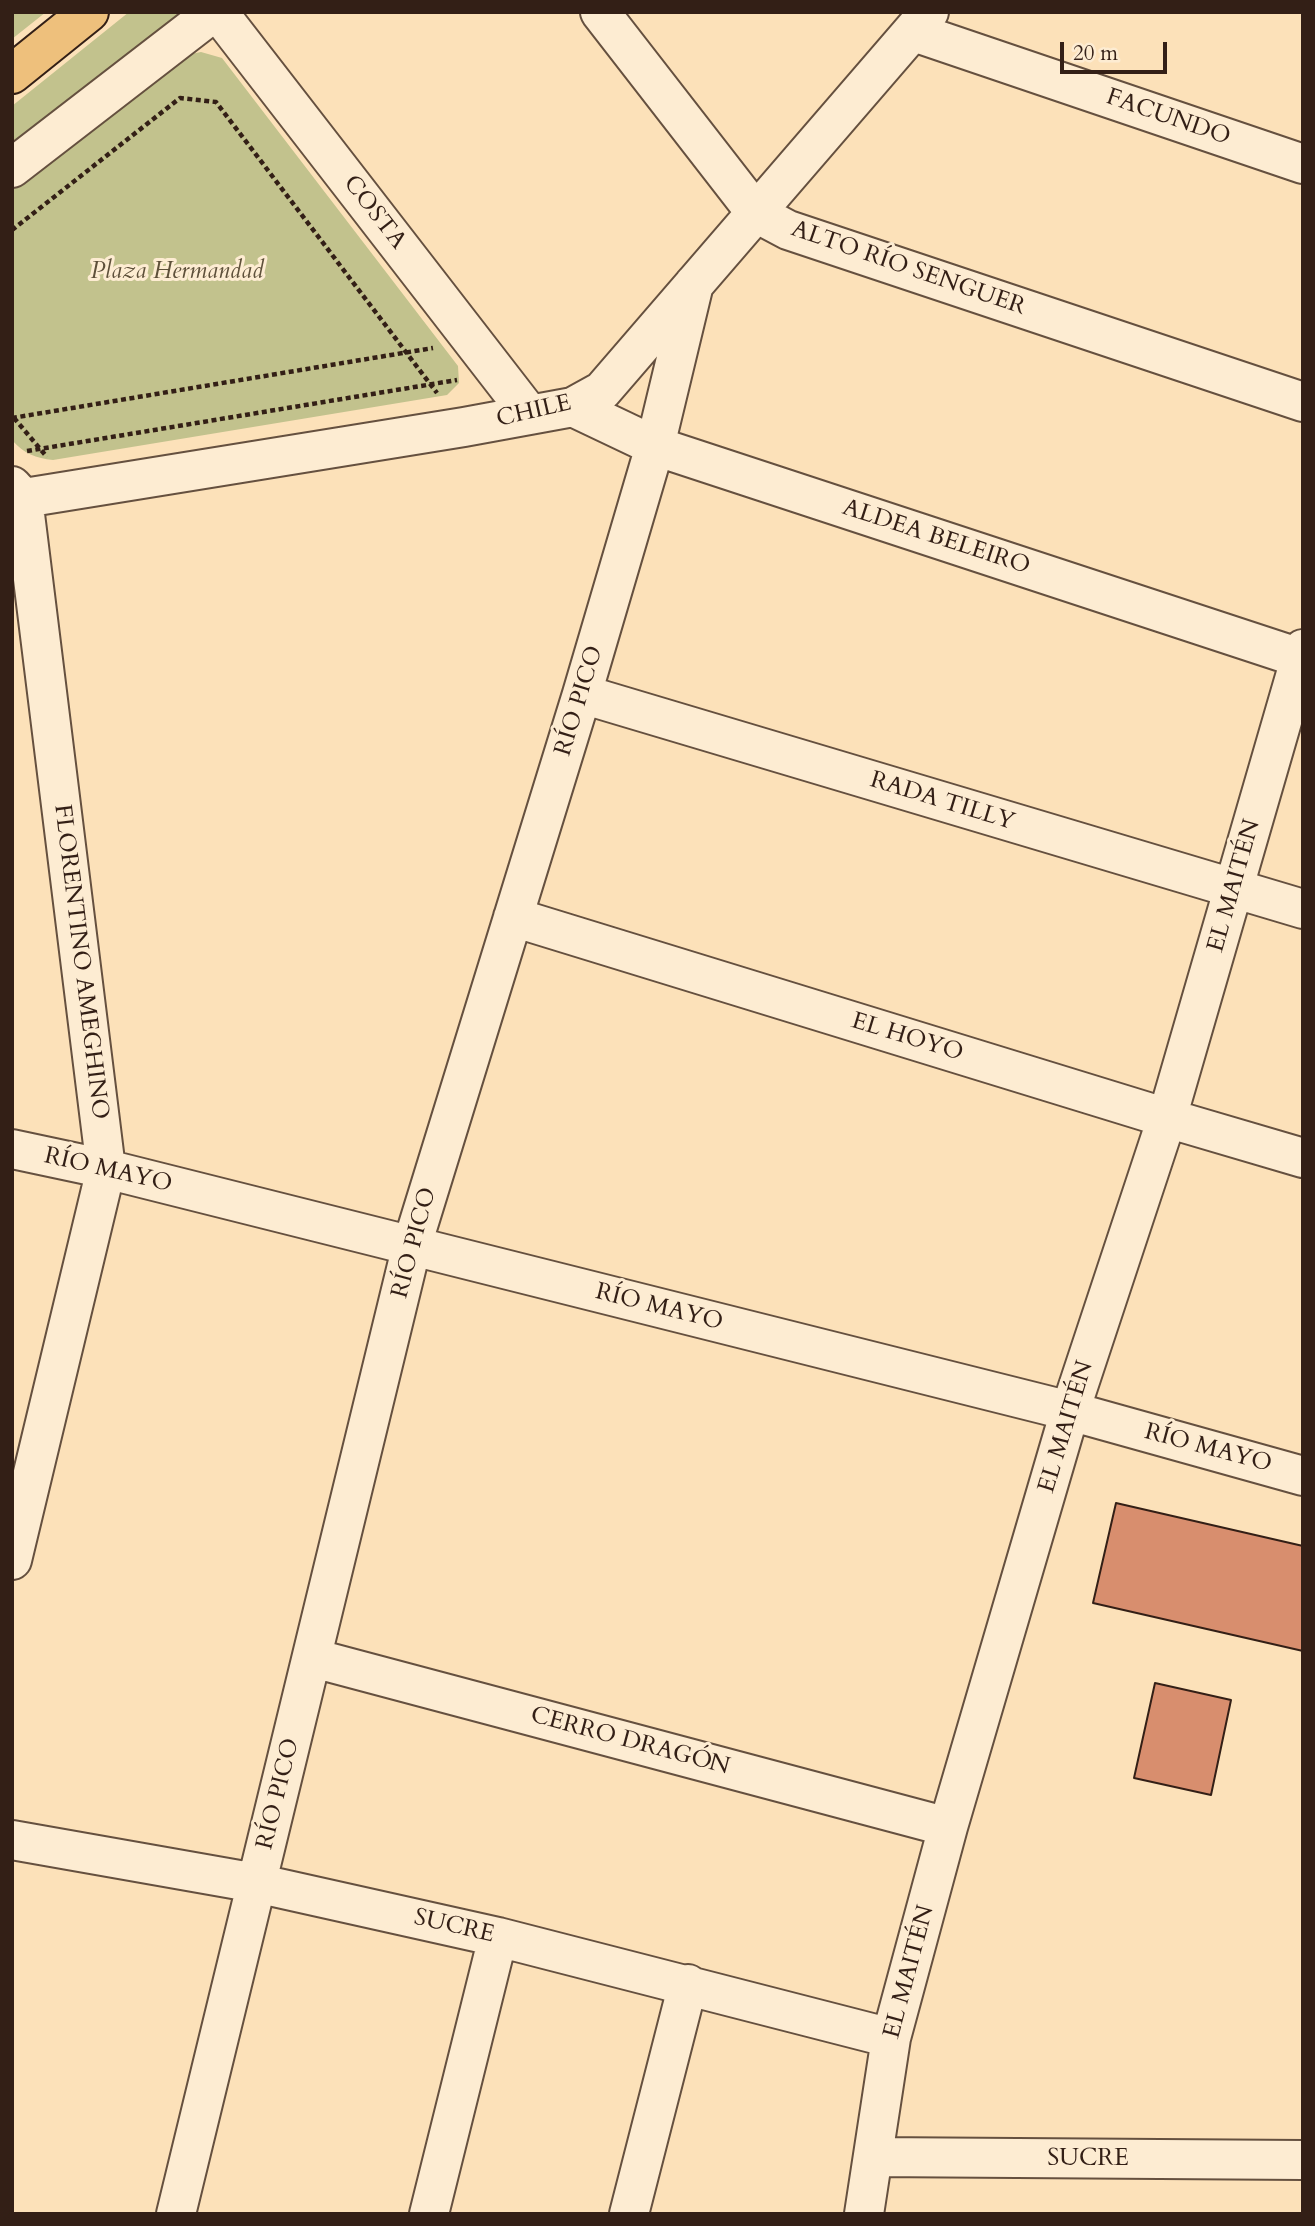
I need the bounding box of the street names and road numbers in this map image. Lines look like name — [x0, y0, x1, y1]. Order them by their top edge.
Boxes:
street label: FACUNDO — [1102, 83, 1234, 153]
street label: COSTA — [336, 170, 412, 256]
street label: ALTO RÍO SENGUER — [787, 215, 1029, 323]
street label: CHILE — [494, 389, 574, 435]
street label: ALDEA BELEIRO — [839, 494, 1033, 582]
street label: RÍO PICO — [550, 643, 610, 759]
street label: RADA TILLY — [866, 766, 1018, 838]
street label: FLORENTINO AMEGHINO — [46, 803, 114, 1121]
street label: EL MAITÉN — [1202, 816, 1268, 956]
street label: EL HOYO — [848, 1007, 966, 1069]
street label: RÍO MAYO — [41, 1142, 175, 1200]
street label: RÍO PICO — [386, 1184, 444, 1302]
street label: RÍO MAYO — [592, 1278, 726, 1338]
street label: EL MAITÉN — [1033, 1358, 1101, 1496]
street label: RÍO MAYO — [1141, 1418, 1275, 1480]
street label: CERRO DRAGÓN — [527, 1702, 733, 1782]
street label: RÍO PICO — [251, 1735, 307, 1853]
street label: EL MAITÉN — [878, 1902, 942, 2042]
street label: SUCRE — [411, 1904, 497, 1950]
street label: SUCRE — [1047, 2145, 1129, 2173]

